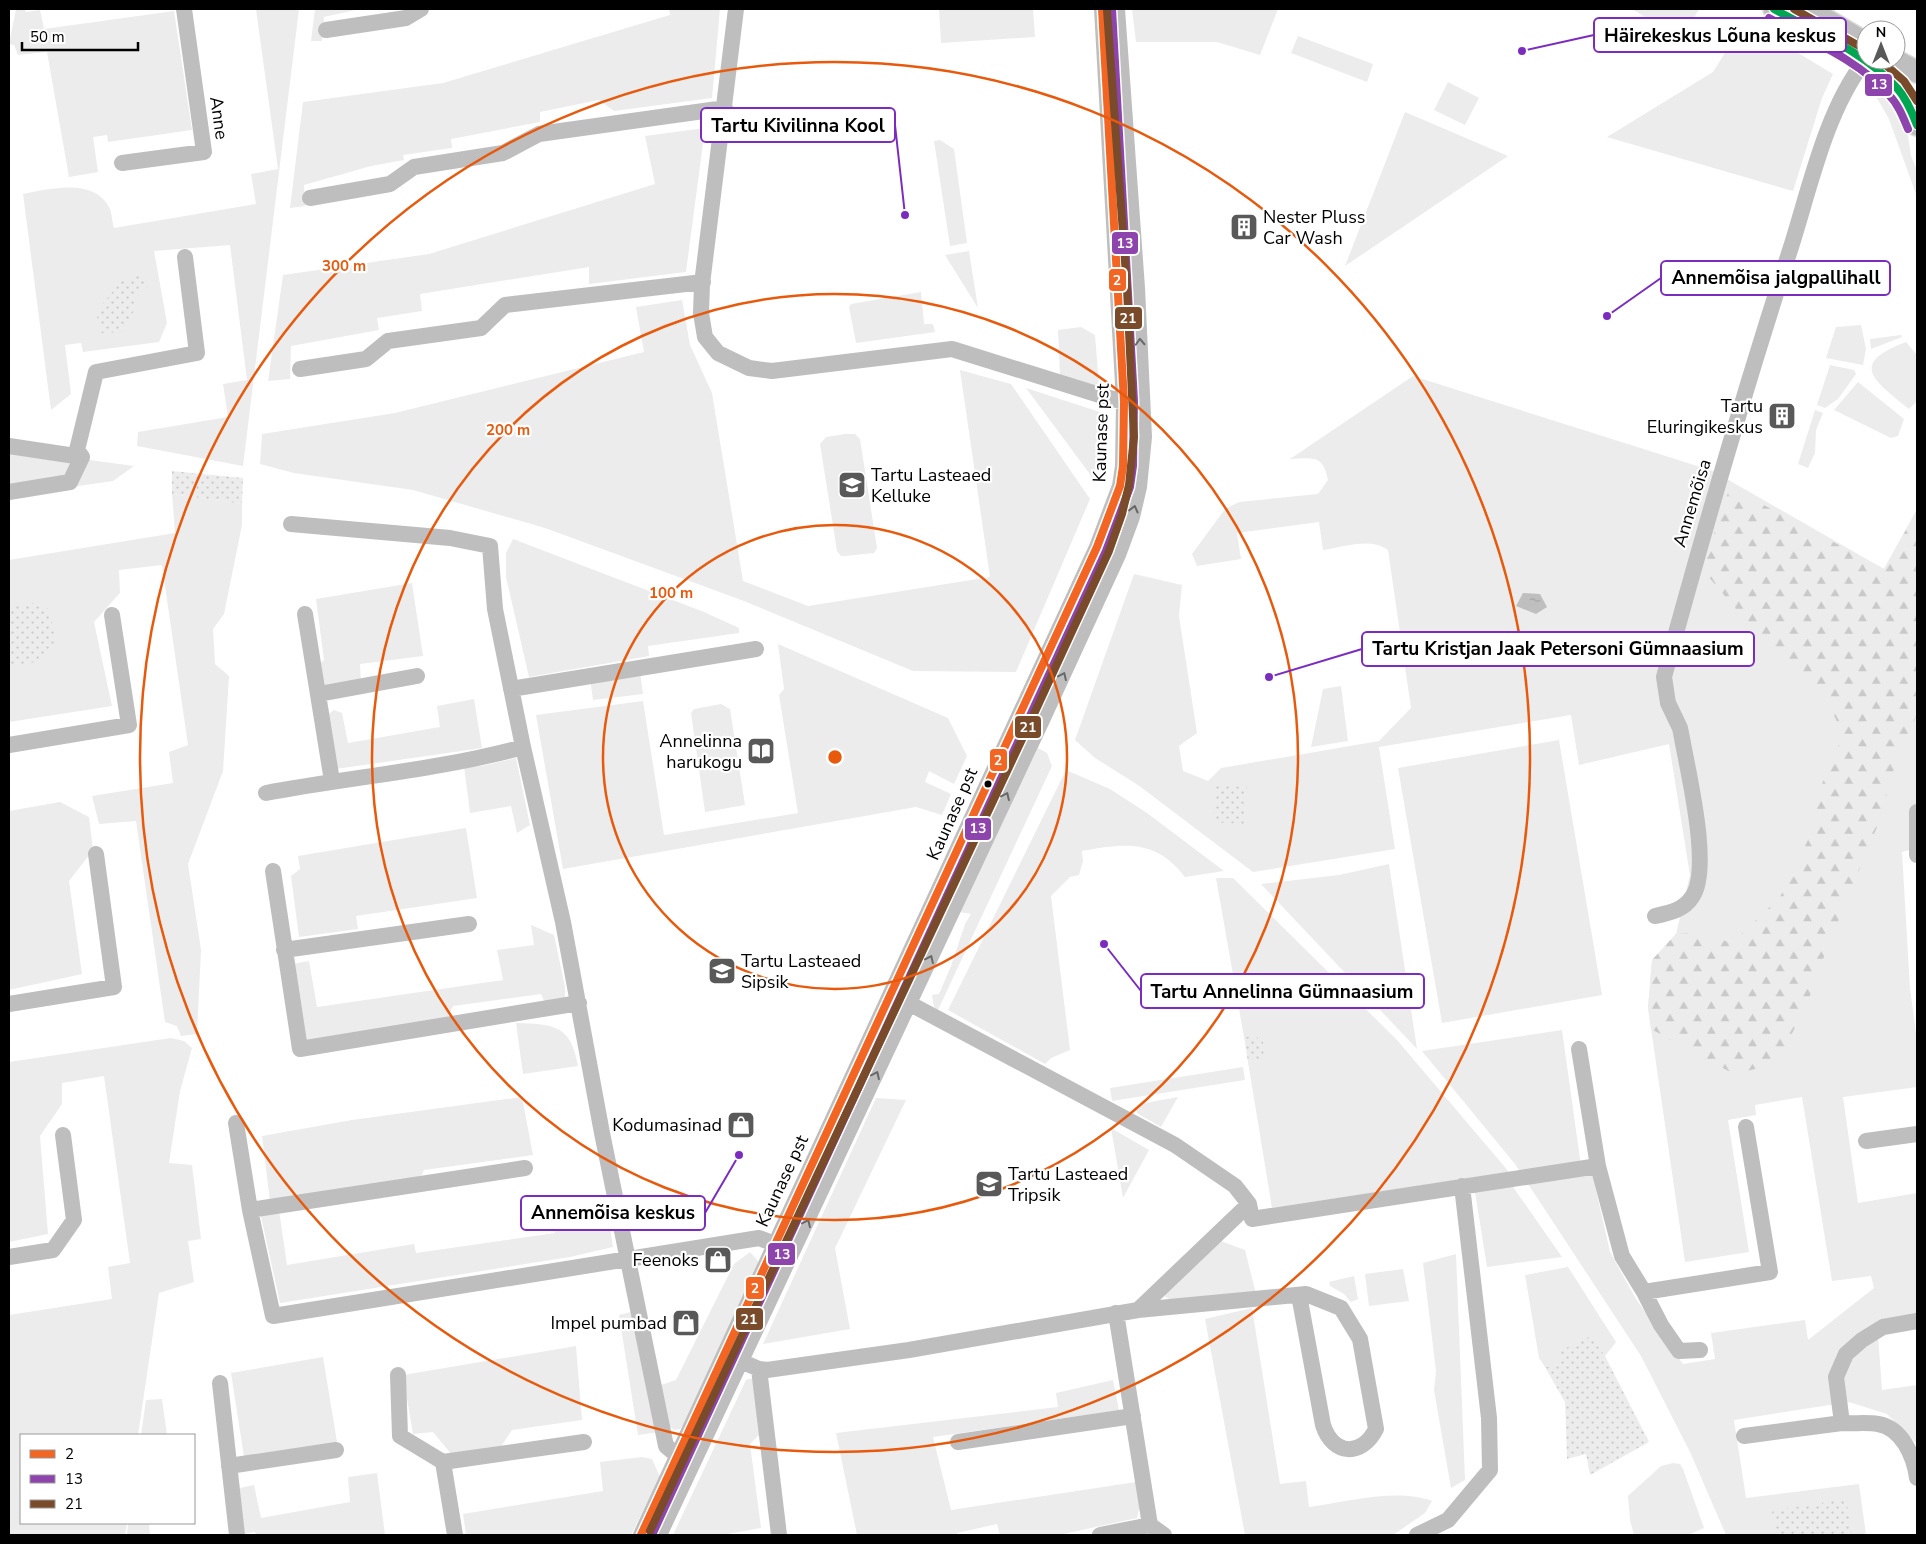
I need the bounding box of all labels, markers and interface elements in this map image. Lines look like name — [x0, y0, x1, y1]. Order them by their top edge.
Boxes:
callout: Häirekeskus Lõuna keskus — [1594, 18, 1846, 52]
scale bar — [22, 20, 139, 52]
north arrow — [1856, 20, 1906, 70]
text: Häirekeskus Lõuna keskus — [1604, 23, 1836, 49]
text: N — [1876, 23, 1886, 42]
text: 50 m — [30, 27, 65, 47]
line badge: 13 — [1864, 73, 1893, 97]
text: 13 — [1871, 75, 1887, 94]
street label: Anne — [204, 95, 234, 141]
callout: Tartu Kivilinna Kool — [701, 108, 895, 142]
text: Tartu Kivilinna Kool — [711, 113, 885, 139]
place label: Nester Pluss Car Wash — [1263, 205, 1365, 250]
building icon: Nester Pluss Car Wash — [1229, 212, 1259, 242]
line badge: 13 — [1111, 231, 1139, 255]
text: 13 — [1117, 234, 1133, 253]
text: 300 m — [322, 256, 366, 276]
callout: Annemõisa jalgpallihall — [1661, 261, 1890, 295]
text: Annemõisa jalgpallihall — [1671, 265, 1881, 291]
line badge: 2 — [1108, 268, 1127, 292]
text: 2 — [1113, 271, 1121, 290]
line badge: 21 — [1114, 306, 1143, 330]
text: 21 — [1120, 309, 1136, 328]
one-way arrow — [1135, 338, 1146, 346]
street label: Kaunase pst — [1087, 382, 1115, 483]
place label: Tartu Eluringikeskus — [1647, 394, 1763, 439]
building icon: Tartu Eluringikeskus — [1767, 401, 1797, 431]
text: 200 m — [486, 420, 530, 440]
street label: Annemõisa — [1667, 456, 1717, 550]
place label: Tartu Lasteaed Kelluke — [871, 463, 991, 508]
school or university icon: Tartu Lasteaed Kelluke — [837, 470, 867, 500]
one-way arrow — [1128, 504, 1139, 513]
text: 100 m — [649, 583, 693, 603]
callout: Tartu Kristjan Jaak Petersoni Gümnaasium — [1362, 632, 1754, 666]
text: Tartu Kristjan Jaak Petersoni Gümnaasium — [1372, 636, 1744, 662]
one-way arrow — [1056, 672, 1067, 681]
line badge: 21 — [1014, 715, 1042, 739]
text: 21 — [1020, 718, 1036, 737]
place label: Annelinna harukogu — [659, 729, 742, 774]
library icon: Annelinna harukogu — [746, 736, 776, 766]
centre of rings — [826, 748, 844, 766]
line badge: 2 — [989, 748, 1008, 772]
text: 2 — [994, 751, 1002, 770]
street label: Kaunase pst — [921, 763, 983, 864]
unlabelled marker — [983, 779, 993, 789]
one-way arrow — [1000, 792, 1011, 801]
line badge: 13 — [964, 817, 992, 841]
text: 13 — [970, 819, 986, 838]
place label: Tartu Lasteaed Sipsik — [741, 949, 861, 994]
one-way arrow — [923, 955, 934, 964]
school or university icon: Tartu Lasteaed Sipsik — [707, 956, 737, 986]
callout: Tartu Annelinna Gümnaasium — [1141, 974, 1424, 1008]
text: Tartu Annelinna Gümnaasium — [1151, 979, 1413, 1005]
one-way arrow — [869, 1071, 880, 1080]
shop icon: Kodumasinad — [726, 1110, 756, 1140]
place label: Kodumasinad — [612, 1113, 722, 1137]
street label: Kaunase pst — [750, 1130, 814, 1231]
place label: Tartu Lasteaed Tripsik — [1008, 1162, 1128, 1207]
school or university icon: Tartu Lasteaed Tripsik — [974, 1169, 1004, 1199]
callout: Annemõisa keskus — [521, 1196, 705, 1230]
text: Annemõisa keskus — [531, 1200, 695, 1226]
one-way arrow — [801, 1219, 811, 1228]
line badge: 13 — [767, 1242, 796, 1266]
shop icon: Feenoks — [703, 1245, 733, 1275]
text: 13 — [774, 1245, 790, 1264]
place label: Feenoks — [633, 1248, 699, 1272]
line badge: 2 — [745, 1276, 765, 1300]
text: 2 — [751, 1279, 759, 1298]
line badge: 21 — [735, 1307, 764, 1331]
shop icon: Impel pumbad — [671, 1308, 701, 1338]
text: 21 — [741, 1310, 757, 1329]
place label: Impel pumbad — [550, 1311, 667, 1335]
legend — [20, 1434, 195, 1524]
text: 2 — [65, 1444, 74, 1464]
text: 13 — [65, 1469, 83, 1489]
text: 21 — [65, 1494, 83, 1514]

